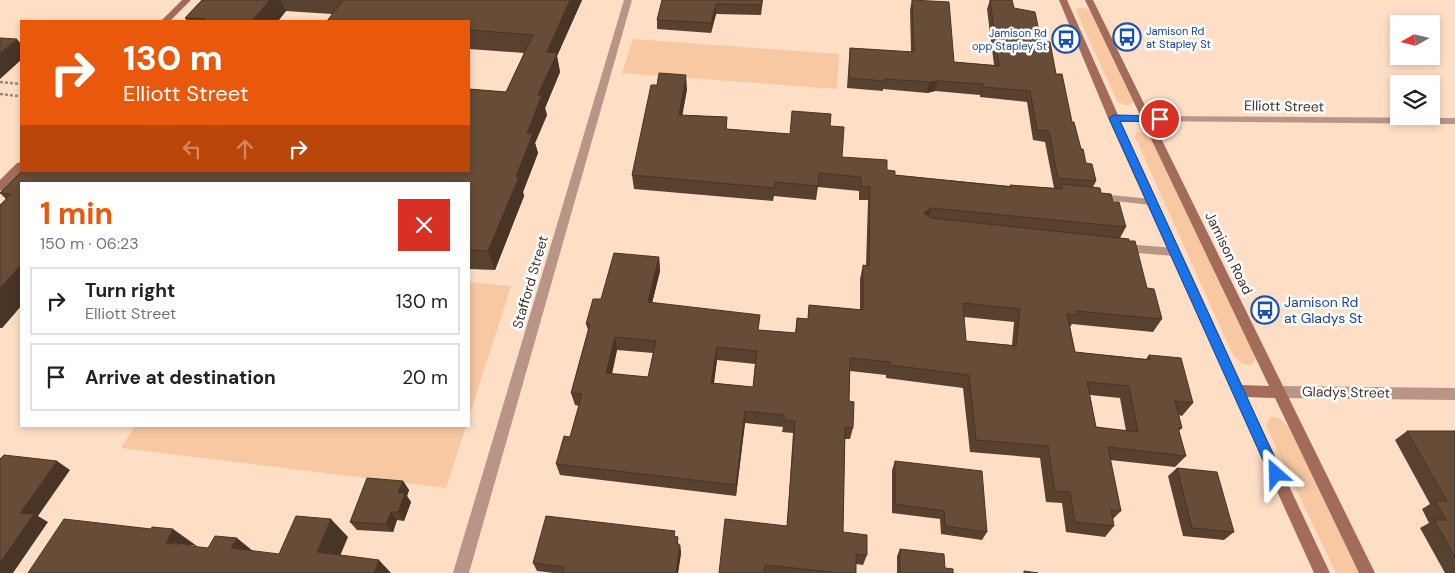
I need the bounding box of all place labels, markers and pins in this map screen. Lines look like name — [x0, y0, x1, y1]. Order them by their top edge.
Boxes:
bus stop icon: Jamison Rd at Stapley St — [1112, 22, 1142, 52]
bus stop icon: Jamison Rd opp Stapley St — [1051, 24, 1081, 54]
place label: Jamison Rd at Stapley St — [1146, 24, 1211, 51]
place label: Jamison Rd opp Stapley St — [972, 26, 1047, 53]
pin — [1139, 98, 1181, 140]
place label: Jamison Rd at Gladys St — [1284, 293, 1363, 327]
bus stop icon: Jamison Rd at Gladys St — [1250, 295, 1280, 325]

